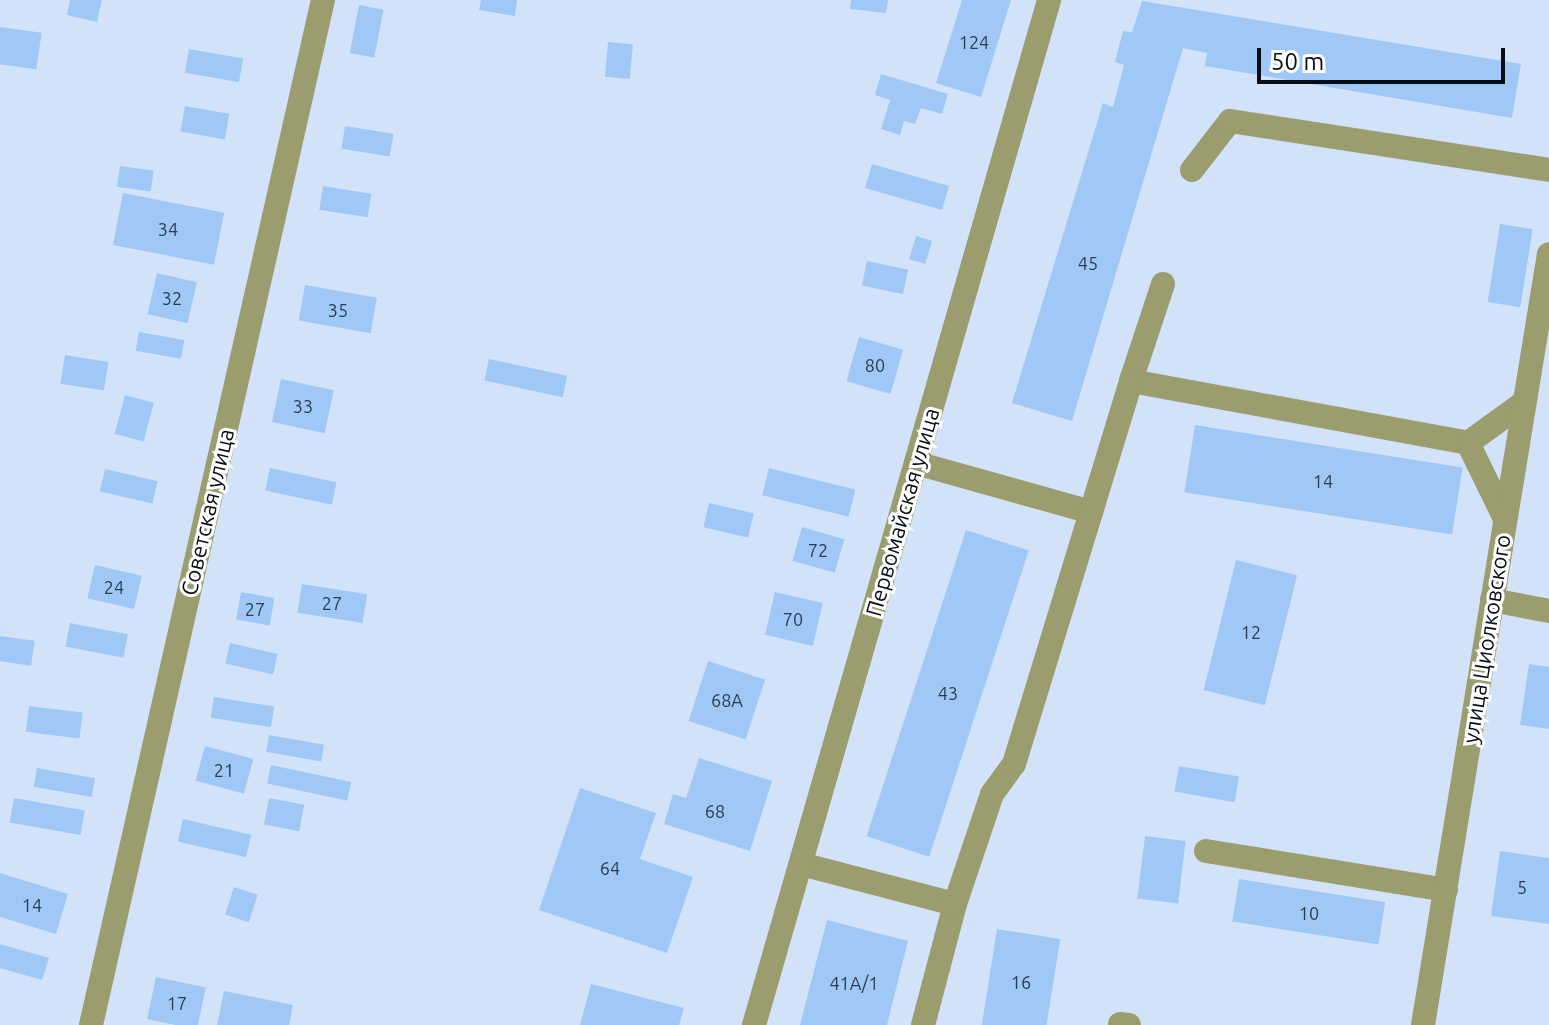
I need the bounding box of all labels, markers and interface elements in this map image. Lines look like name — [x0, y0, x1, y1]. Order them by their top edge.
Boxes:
house number: 124 — [959, 31, 989, 53]
scale bar — [1261, 32, 1509, 82]
text: 50 m — [1271, 48, 1324, 75]
house number: 34 — [158, 218, 178, 240]
house number: 45 — [1078, 252, 1098, 274]
house number: 32 — [162, 287, 182, 309]
house number: 35 — [328, 299, 348, 321]
house number: 80 — [865, 354, 885, 376]
house number: 33 — [293, 395, 313, 417]
street label: Первомайская улица — [860, 405, 944, 619]
street label: Советская улица — [175, 426, 239, 598]
house number: 14 — [1313, 470, 1333, 492]
street label: улица Циолковского — [1456, 533, 1516, 745]
house number: 72 — [808, 539, 828, 561]
house number: 24 — [104, 576, 124, 598]
house number: 27 — [322, 592, 342, 614]
house number: 27 — [245, 598, 265, 620]
house number: 70 — [783, 608, 803, 630]
house number: 12 — [1241, 621, 1261, 643]
house number: 43 — [938, 682, 958, 704]
house number: 68А — [711, 689, 743, 711]
house number: 21 — [214, 759, 234, 781]
house number: 68 — [705, 800, 725, 822]
house number: 64 — [600, 857, 620, 879]
house number: 5 — [1517, 876, 1527, 898]
house number: 14 — [22, 894, 42, 916]
house number: 10 — [1299, 902, 1319, 924]
house number: 16 — [1011, 971, 1031, 993]
house number: 41А/1 — [829, 972, 879, 994]
house number: 17 — [167, 992, 187, 1014]

